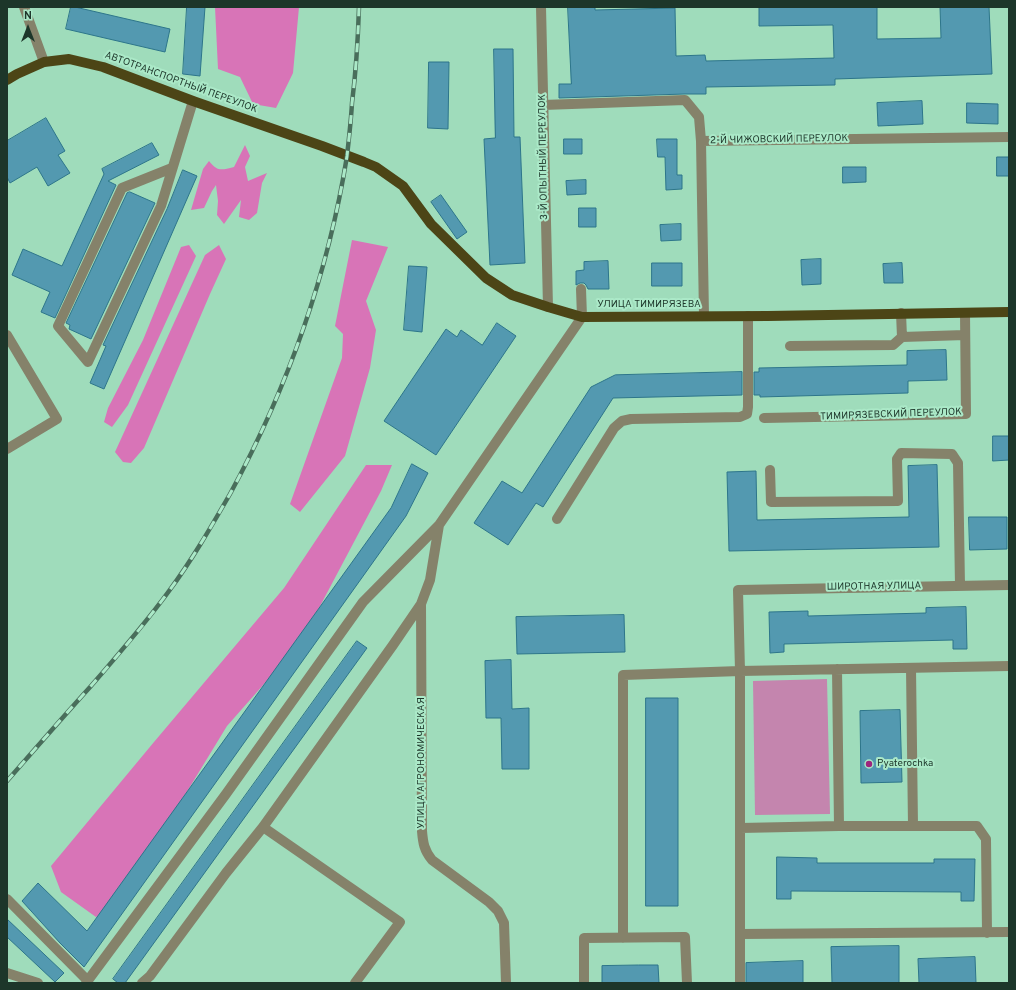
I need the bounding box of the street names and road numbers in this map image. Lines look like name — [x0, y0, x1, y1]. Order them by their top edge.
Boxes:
street label: АВТОТРАНСПОРТНЫЙ ПЕРЕУЛОК — [103, 50, 259, 116]
street label: 3-Й ОПЫТНЫЙ ПЕРЕУЛОК — [537, 94, 551, 220]
street label: 2-Й ЧИЖОВСКИЙ ПЕРЕУЛОК — [710, 133, 848, 147]
street label: УЛИЦА ТИМИРЯЗЕВА — [597, 299, 701, 311]
street label: ТИМИРЯЗЕВСКИЙ ПЕРЕУЛОК — [820, 407, 962, 423]
street label: ШИРОТНАЯ УЛИЦА — [827, 580, 921, 594]
street label: УЛИЦА АГРОНОМИЧЕСКАЯ — [416, 697, 428, 829]

